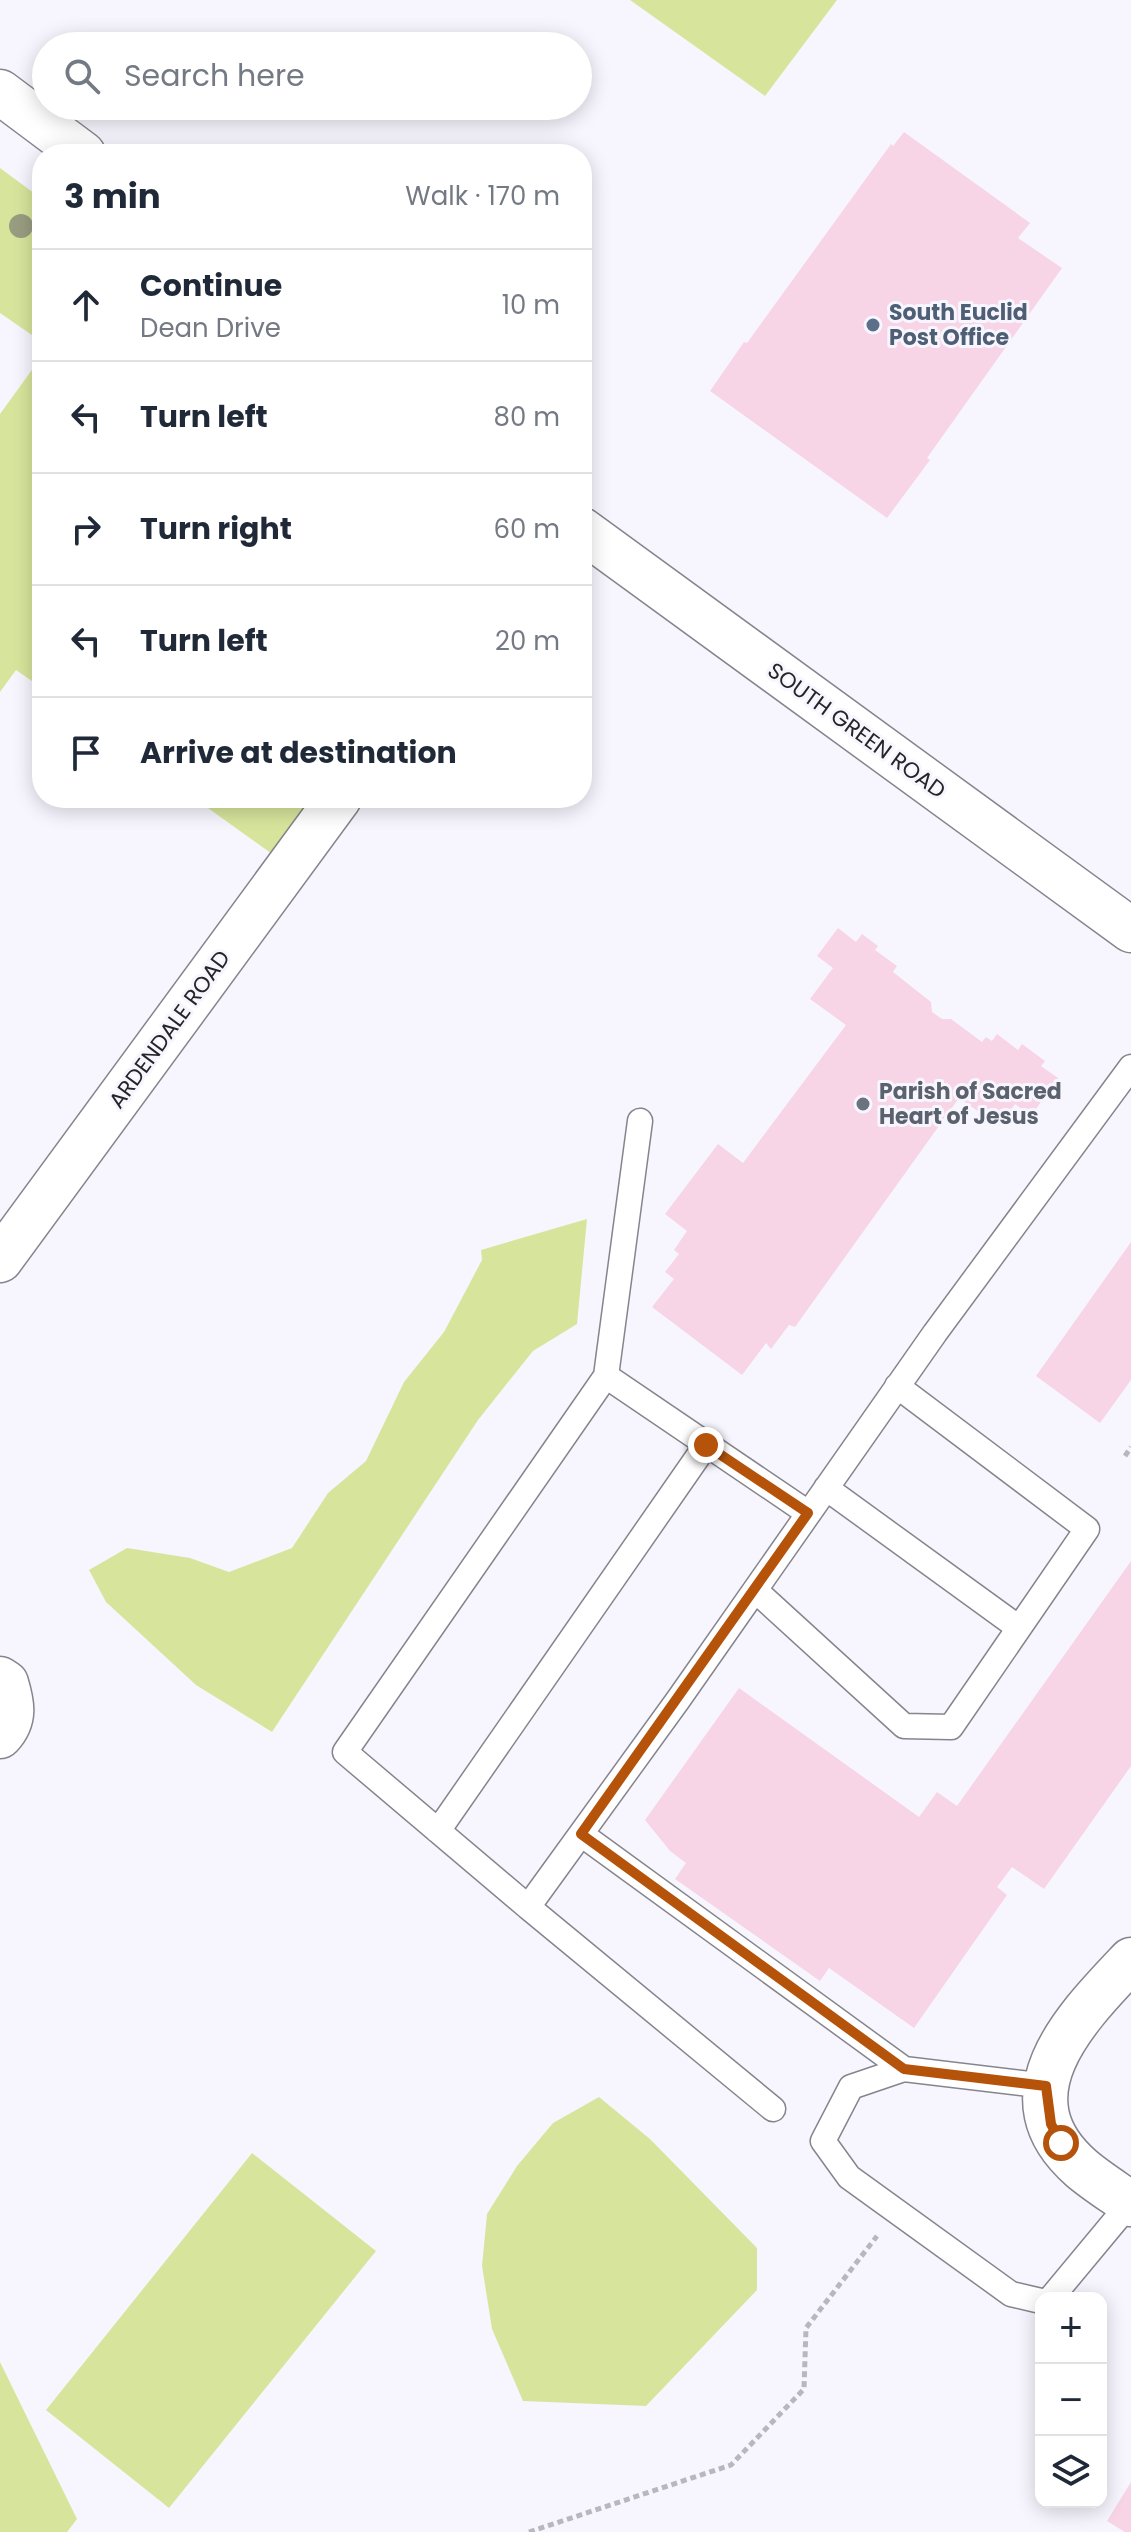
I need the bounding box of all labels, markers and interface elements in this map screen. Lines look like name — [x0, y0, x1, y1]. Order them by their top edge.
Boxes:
search box — [32, 32, 592, 120]
icon: search — [60, 54, 104, 98]
text: Search here — [124, 54, 305, 97]
text: 3 min — [64, 172, 161, 220]
text: Walk · 170 m — [405, 178, 560, 214]
text: Continue — [140, 264, 282, 307]
icon: ahead — [64, 283, 108, 327]
text: 10 m — [502, 287, 560, 323]
place label: South Euclid Post Office — [889, 297, 1028, 353]
text: Dean Drive — [140, 310, 281, 346]
marker: South Euclid Post Office — [864, 316, 882, 334]
icon: left — [64, 395, 108, 439]
text: Turn left — [140, 395, 268, 438]
text: 80 m — [494, 399, 560, 435]
icon: right — [64, 507, 108, 551]
text: Turn right — [140, 507, 292, 550]
text: 60 m — [493, 511, 560, 547]
icon: left — [64, 619, 108, 663]
text: Turn left — [140, 619, 268, 662]
text: 20 m — [495, 623, 560, 659]
street label: SOUTH GREEN ROAD — [761, 655, 952, 806]
icon: arrive — [64, 731, 108, 775]
text: Arrive at destination — [140, 731, 457, 774]
street label: ARDENDALE ROAD — [101, 944, 237, 1115]
place label: Parish of Sacred Heart of Jesus — [879, 1076, 1062, 1132]
marker: Parish of Sacred Heart of Jesus — [854, 1095, 872, 1113]
route end — [688, 1427, 724, 1463]
route start — [1043, 2125, 1079, 2161]
map controls — [1035, 2292, 1107, 2508]
button: + — [1035, 2292, 1107, 2364]
button: − — [1035, 2364, 1107, 2436]
button: layers — [1035, 2436, 1107, 2508]

